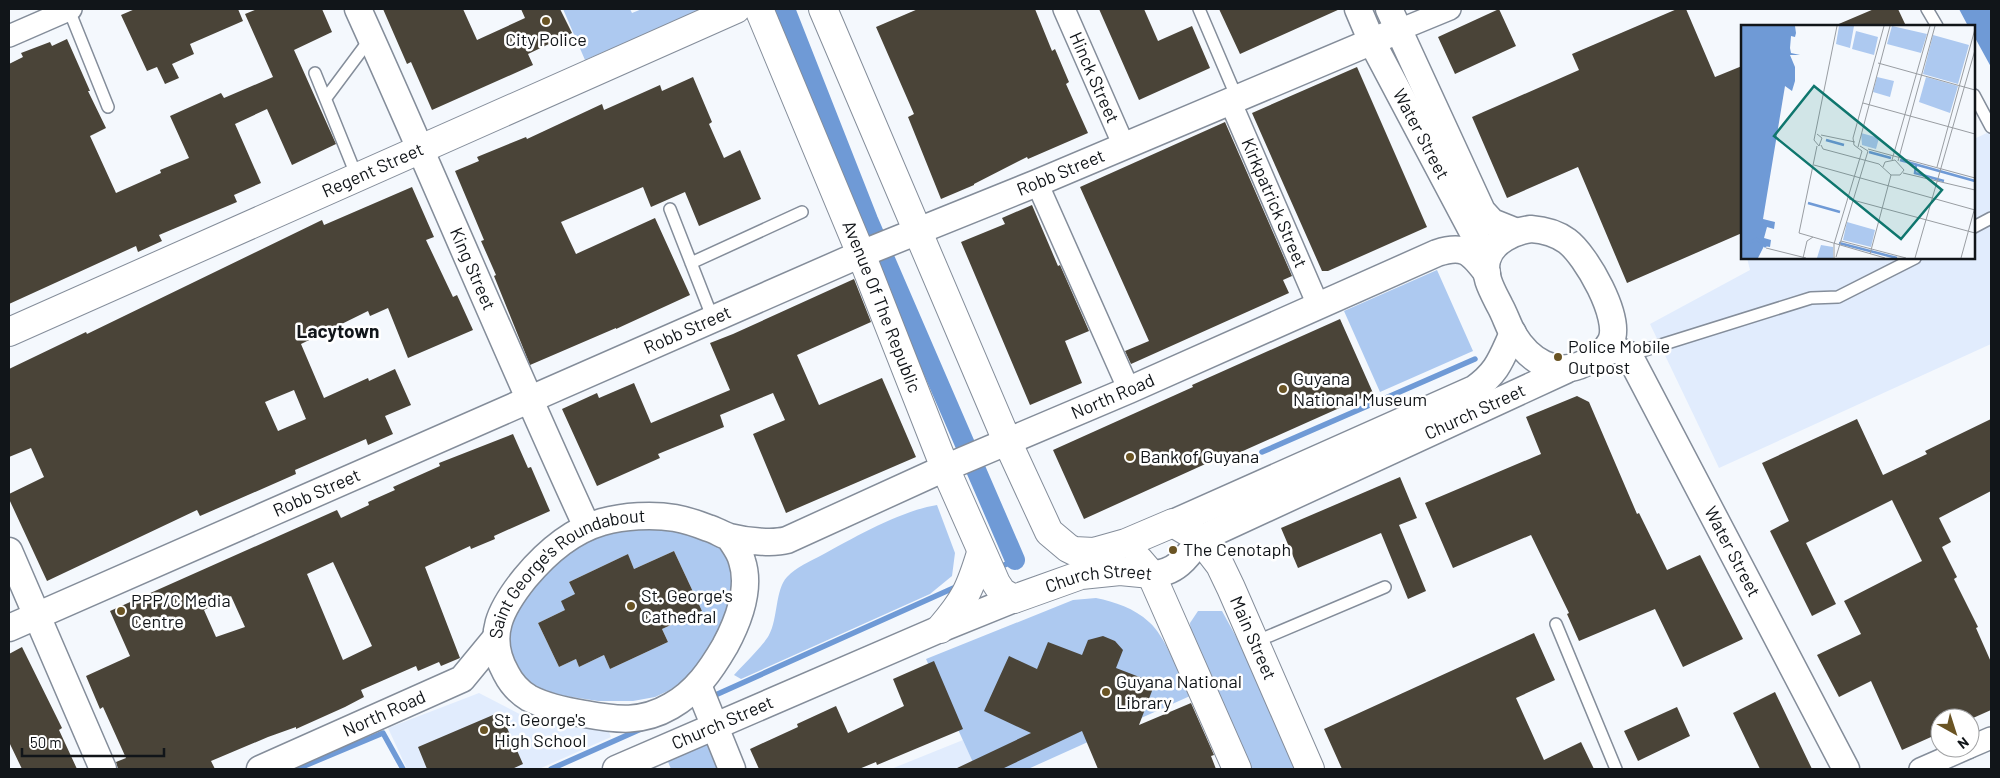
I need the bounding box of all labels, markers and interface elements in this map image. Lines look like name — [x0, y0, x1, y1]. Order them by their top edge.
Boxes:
marker: City Police — [540, 15, 552, 27]
inset map — [1741, 25, 1975, 259]
place label: City Police — [505, 28, 587, 50]
street label: Hinck Street — [1065, 28, 1125, 126]
street label: Water Street — [1389, 85, 1455, 183]
street label: Kirkpatrick Street — [1237, 134, 1313, 271]
street label: Regent Street — [318, 137, 427, 202]
street label: Robb Street — [1013, 144, 1108, 200]
street label: Avenue Of The Republic — [838, 217, 926, 396]
street label: King Street — [446, 224, 501, 313]
street label: Robb Street — [640, 300, 734, 358]
district label: Lacytown — [297, 319, 379, 342]
place label: Police Mobile Outpost — [1568, 335, 1670, 378]
marker: Police Mobile Outpost — [1552, 351, 1564, 363]
place label: Guyana National Museum — [1293, 367, 1427, 410]
street label: North Road — [1067, 368, 1158, 423]
street label: Church Street — [1421, 378, 1528, 444]
marker: Guyana National Museum — [1277, 383, 1289, 395]
place label: Bank of Guyana — [1140, 445, 1259, 467]
marker: Bank of Guyana — [1124, 451, 1136, 463]
street label: Robb Street — [269, 463, 363, 521]
street label: Water Street — [1700, 502, 1766, 600]
street label: Saint George's Roundabout — [484, 504, 646, 640]
place label: The Cenotaph — [1183, 538, 1291, 560]
marker: The Cenotaph — [1167, 544, 1179, 556]
street label: Church Street — [1042, 559, 1153, 597]
place label: St. George's Cathedral — [641, 584, 733, 627]
place label: PPP/C Media Centre — [131, 589, 231, 632]
street label: Main Street — [1226, 592, 1282, 683]
marker: St. George's Cathedral — [625, 600, 637, 612]
marker: PPP/C Media Centre — [115, 605, 127, 617]
place label: Guyana National Library — [1116, 670, 1242, 713]
street label: North Road — [339, 685, 429, 741]
marker: Guyana National Library — [1100, 686, 1112, 698]
street label: Church Street — [668, 690, 776, 754]
place label: St. George's High School — [494, 708, 587, 751]
north arrow — [1930, 708, 1980, 758]
marker: St. George's High School — [478, 724, 490, 736]
scale bar — [22, 726, 165, 758]
text: 50 m — [30, 733, 62, 751]
text: N — [1955, 734, 1972, 753]

